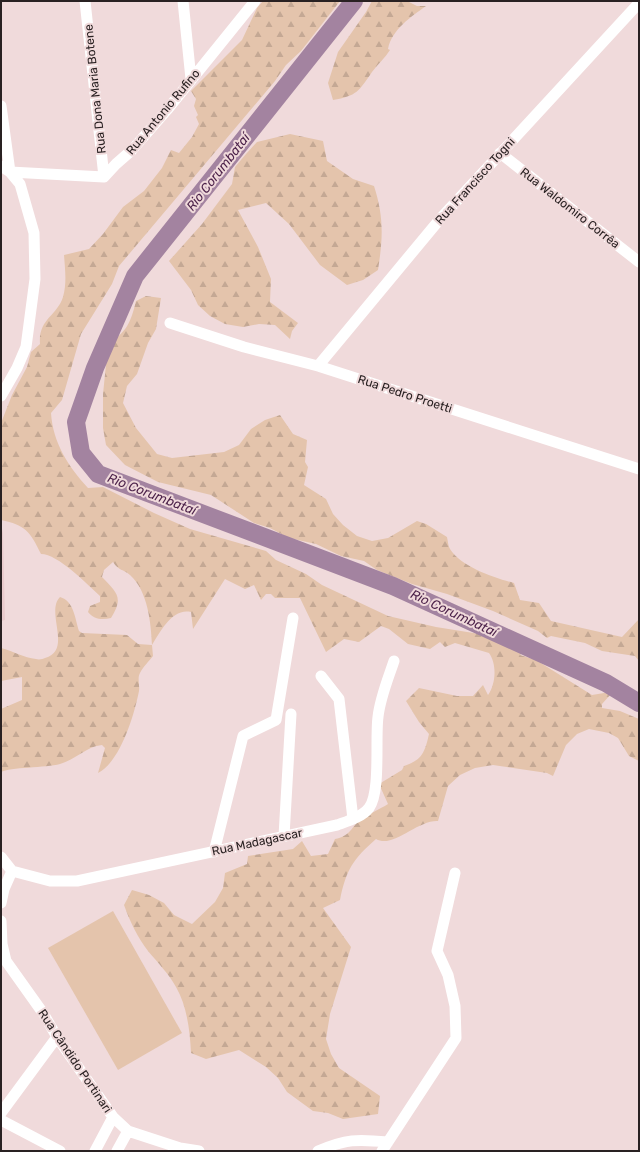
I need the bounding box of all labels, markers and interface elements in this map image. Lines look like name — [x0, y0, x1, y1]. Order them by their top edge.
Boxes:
street label: Rua Dona Maria Botene — [81, 23, 109, 154]
street label: Rua Antonio Rufino — [123, 66, 203, 157]
water label: Rio Corumbataí — [183, 129, 254, 214]
street label: Rua Francisco Togni — [432, 135, 518, 227]
street label: Rua Waldomiro Corrêa — [517, 165, 623, 251]
street label: Rua Pedro Proetti — [356, 372, 454, 416]
water label: Rio Corumbataí — [105, 470, 200, 518]
water label: Rio Corumbataí — [408, 586, 501, 640]
street label: Rua Madagascar — [210, 825, 304, 858]
street label: Rua Cândido Portinari — [35, 1007, 115, 1115]

